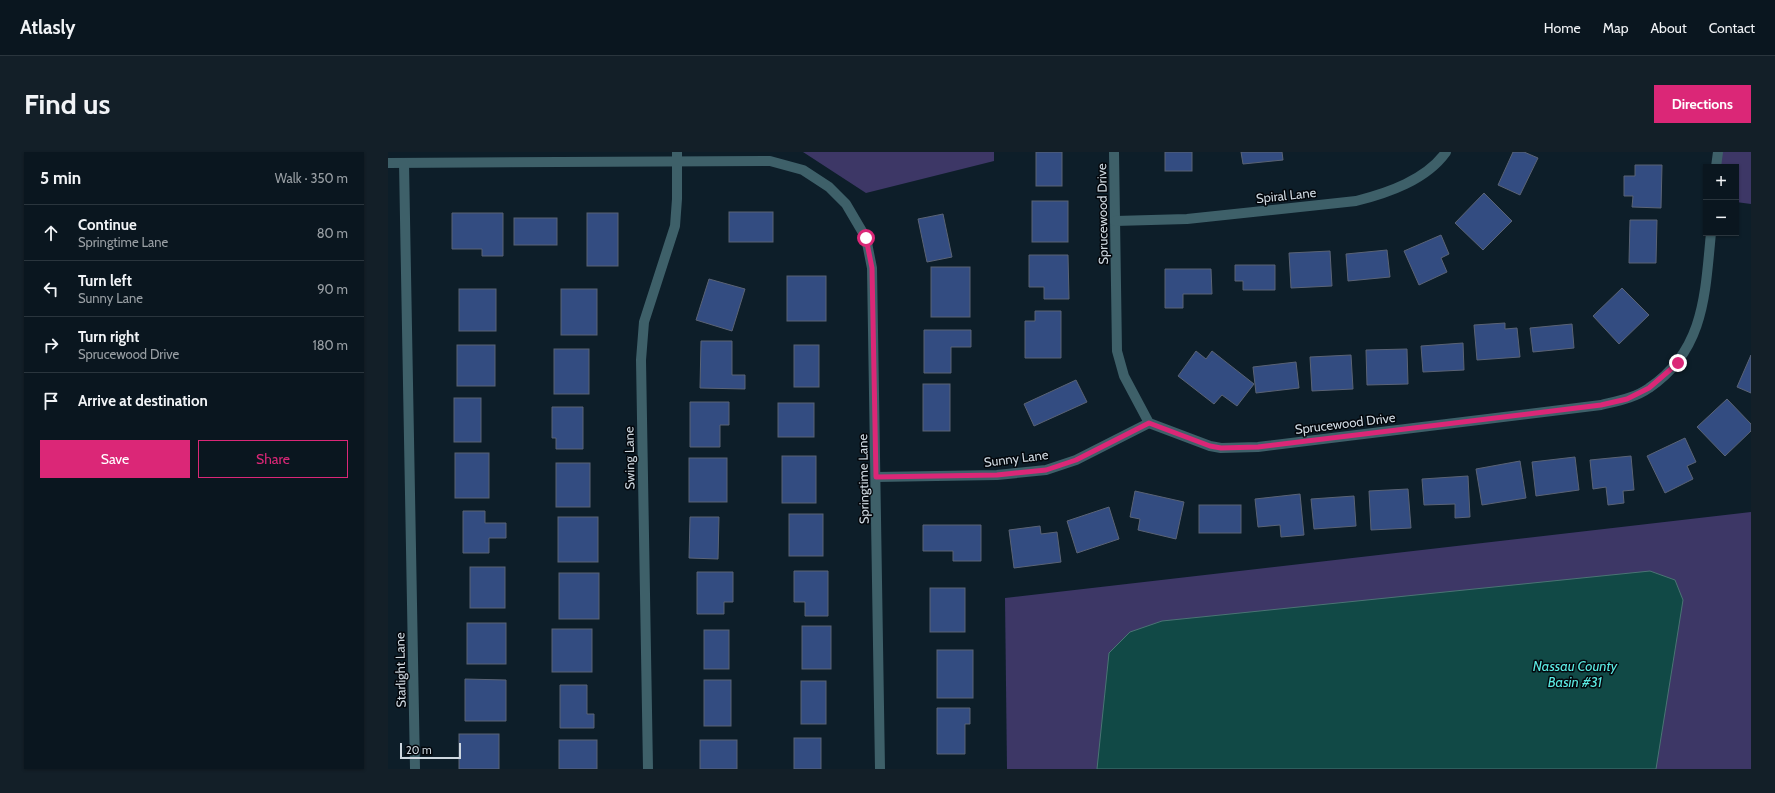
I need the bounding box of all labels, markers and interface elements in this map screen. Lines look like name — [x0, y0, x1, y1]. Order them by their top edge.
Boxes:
text: Atlasly — [20, 16, 76, 39]
text: Home — [1544, 19, 1581, 37]
text: Map — [1603, 19, 1628, 37]
text: About — [1650, 19, 1687, 37]
text: Contact — [1709, 19, 1755, 37]
button: Directions — [1654, 85, 1751, 123]
text: Find us — [24, 87, 110, 121]
street label: Sprucewood Drive — [1093, 163, 1111, 265]
map controls — [1703, 164, 1739, 236]
button: + — [1703, 164, 1739, 200]
text: 5 min — [40, 168, 81, 188]
text: Walk · 350 m — [275, 170, 348, 186]
street label: Spiral Lane — [1255, 184, 1317, 206]
button: − — [1703, 200, 1739, 236]
text: Continue — [78, 216, 137, 234]
icon: ahead — [40, 222, 62, 244]
text: 80 m — [317, 225, 348, 241]
route start — [857, 229, 875, 247]
text: Springtime Lane — [78, 234, 168, 250]
text: Turn left — [78, 272, 132, 290]
icon: left — [40, 278, 62, 300]
text: 90 m — [317, 281, 348, 297]
text: Sunny Lane — [78, 290, 143, 306]
text: Turn right — [78, 328, 139, 346]
icon: right — [40, 334, 62, 356]
text: 180 m — [312, 337, 348, 353]
text: Sprucewood Drive — [78, 346, 179, 362]
route end — [1669, 354, 1687, 372]
icon: arrive — [40, 390, 62, 412]
text: Arrive at destination — [78, 392, 208, 410]
street label: Sprucewood Drive — [1294, 409, 1396, 437]
street label: Swing Lane — [620, 426, 638, 490]
street label: Springtime Lane — [854, 433, 872, 524]
button: Save — [40, 440, 190, 478]
button: Share — [198, 440, 348, 478]
street label: Sunny Lane — [983, 446, 1049, 470]
street label: Starlight Lane — [391, 632, 409, 708]
water label: Nassau County Basin #31 — [1533, 657, 1618, 691]
scale bar — [400, 741, 461, 760]
text: 20 m — [406, 743, 432, 757]

